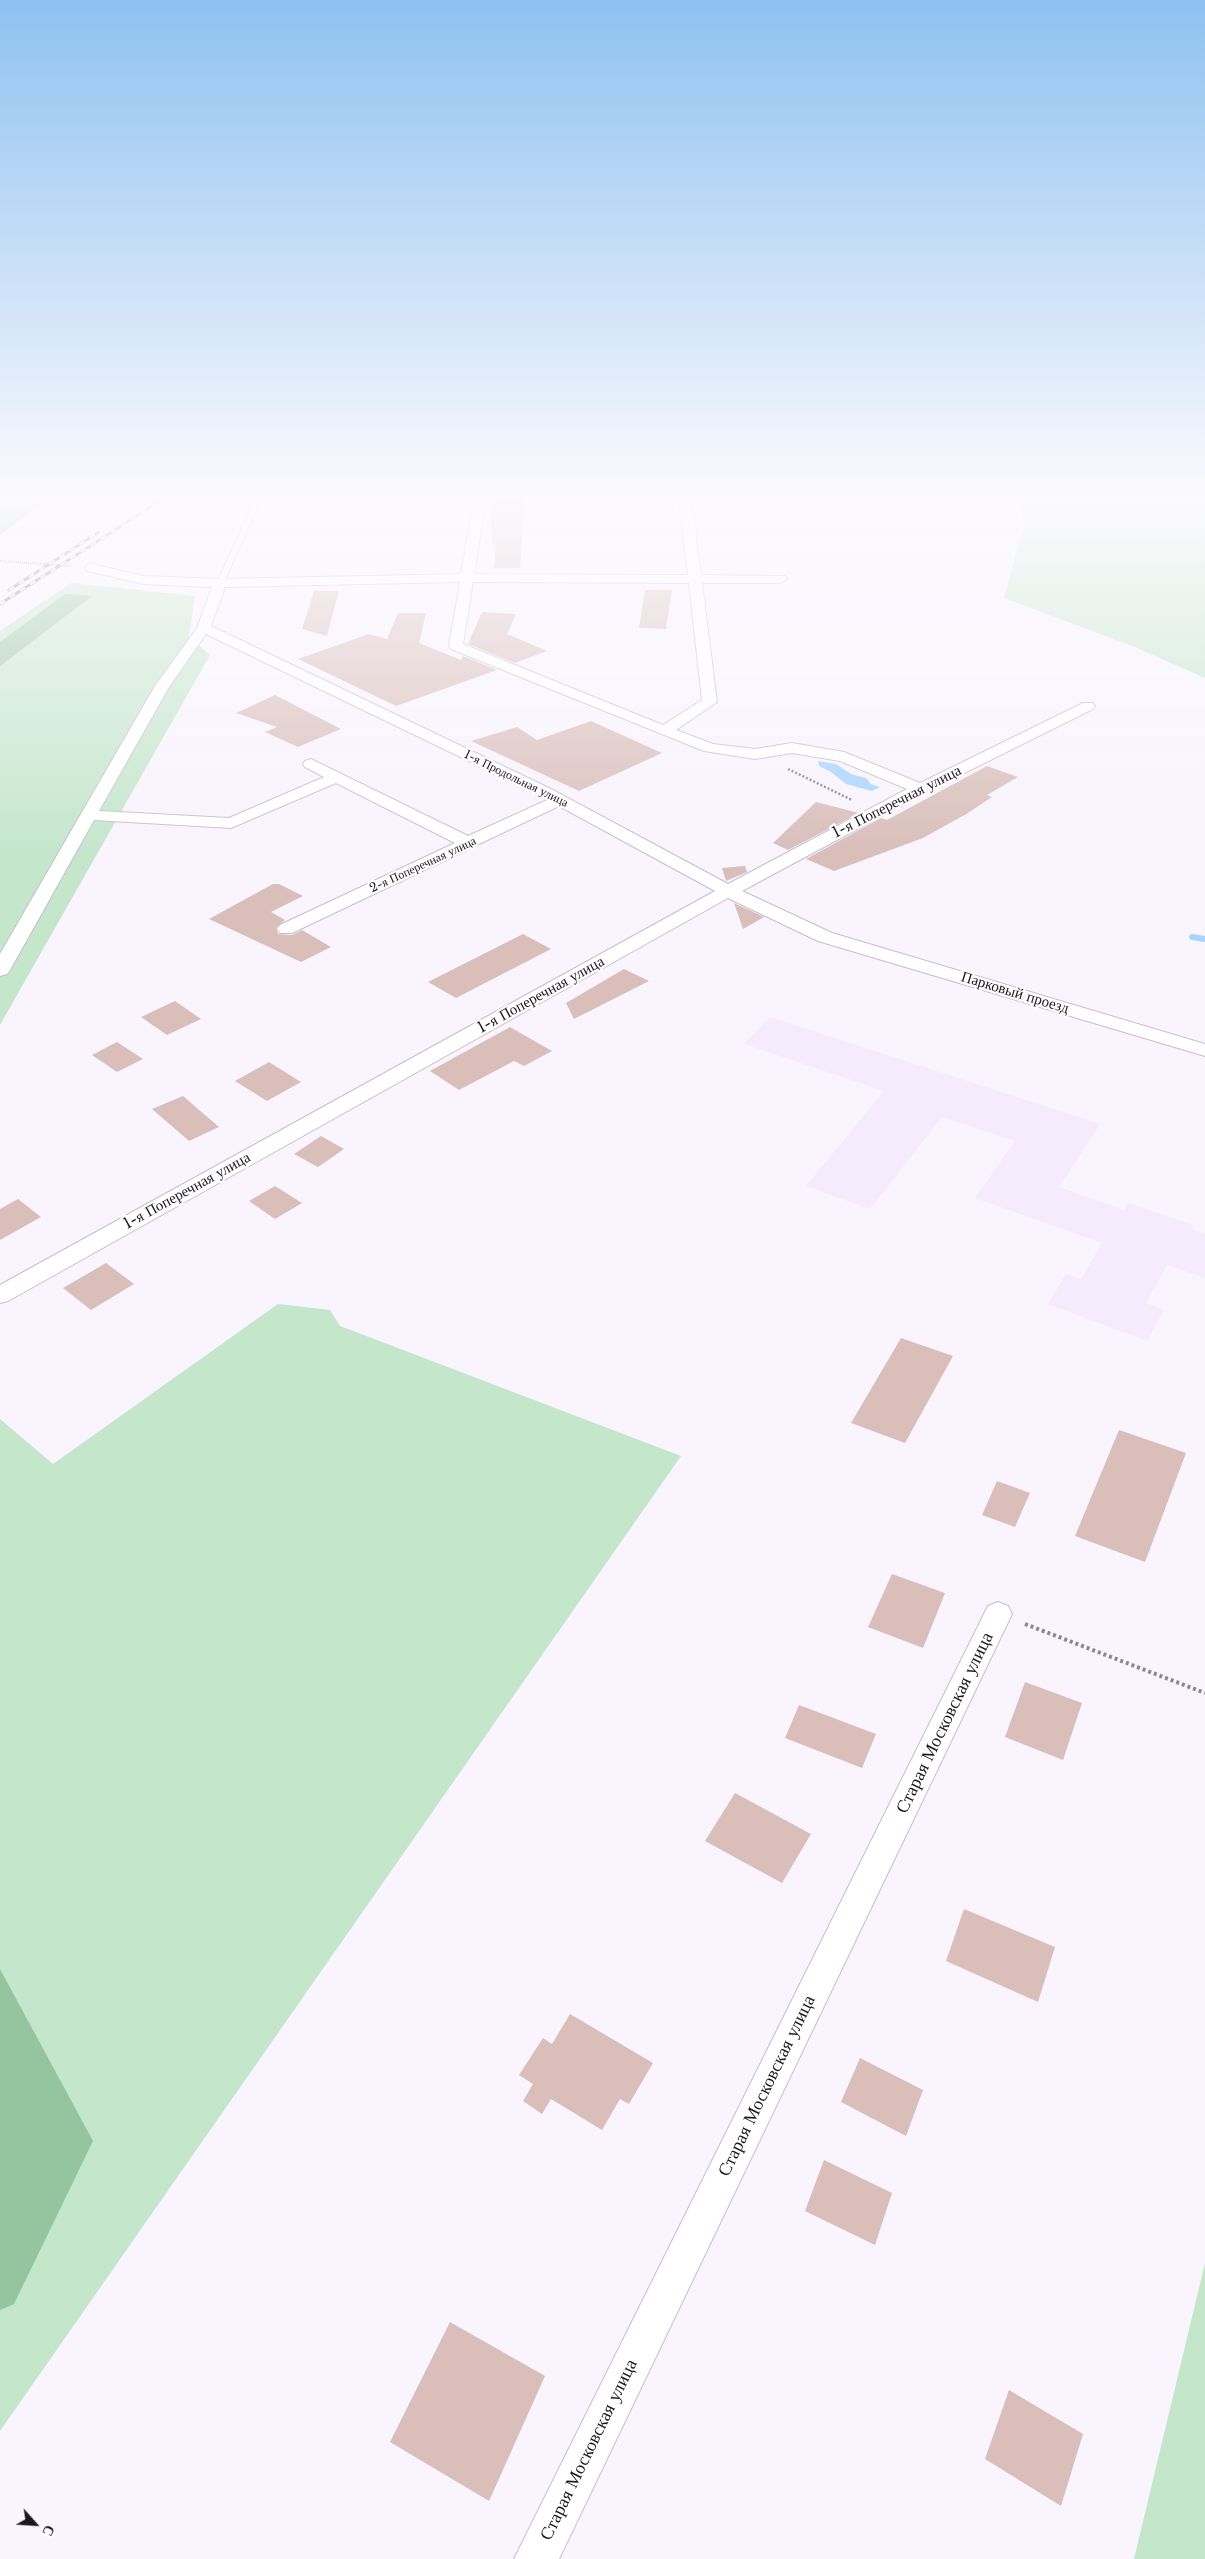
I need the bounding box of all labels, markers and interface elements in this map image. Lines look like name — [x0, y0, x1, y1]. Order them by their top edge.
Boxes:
street label: 1-я Продольная улица — [462, 748, 570, 810]
street label: 1-я Поперечная улица — [830, 762, 964, 842]
street label: 2-я Поперечная улица — [368, 834, 478, 896]
street label: 1-я Поперечная улица — [474, 953, 608, 1037]
street label: Парковый проезд — [959, 968, 1071, 1018]
street label: 1-я Поперечная улица — [120, 1149, 254, 1233]
street label: Старая Московская улица — [892, 1629, 998, 1817]
street label: Старая Московская улица — [714, 1992, 820, 2180]
street label: Старая Московская улица — [536, 2356, 642, 2544]
north arrow — [10, 2499, 60, 2549]
text: С — [38, 2522, 59, 2539]

